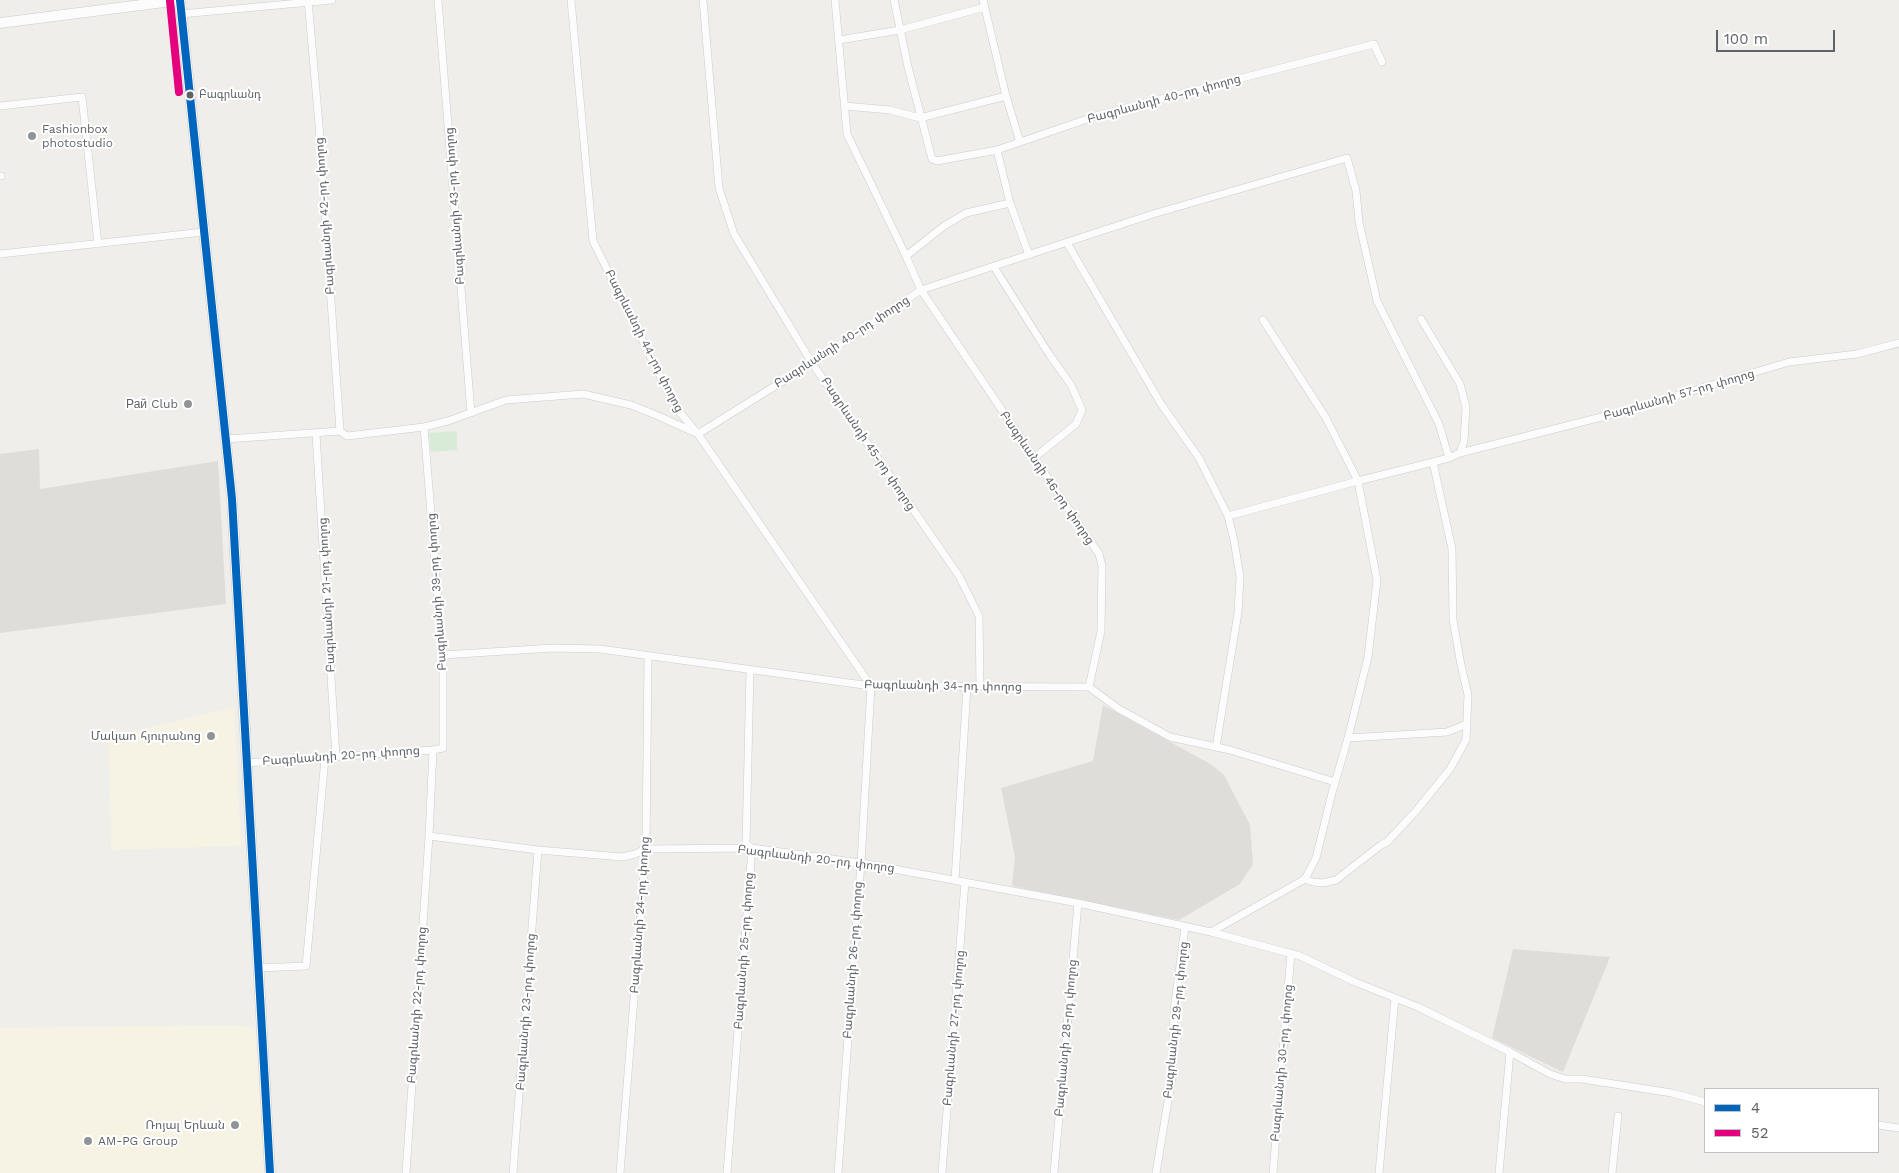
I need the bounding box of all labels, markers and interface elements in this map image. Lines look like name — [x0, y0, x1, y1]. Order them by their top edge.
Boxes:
scale bar — [1719, 20, 1838, 52]
text: 100 m — [1724, 30, 1768, 48]
street label: Բագրևանդի 40-րդ փողոց — [1086, 72, 1242, 126]
place label: Բագրևանդ — [199, 88, 261, 102]
marker: Բագրևանդ — [185, 90, 195, 100]
place label: Fashionbox photostudio — [42, 122, 113, 150]
street label: Բագրևանդի 43-րդ փողոց — [442, 127, 468, 285]
marker: Fashionbox photostudio — [26, 130, 38, 142]
street label: Բագրևանդի 42-րդ փողոց — [312, 137, 338, 295]
street label: Բագրևանդի 44-րդ փողոց — [602, 267, 686, 415]
street label: Բագրևանդի 40-րդ փողոց — [772, 293, 912, 391]
street label: Բագրևանդի 57-րդ փողոց — [1602, 366, 1756, 424]
street label: Բագրևանդի 45-րդ փողոց — [818, 375, 918, 513]
place label: Рай Club — [126, 397, 178, 411]
marker: Рай Club — [182, 398, 194, 410]
street label: Բագրևանդի 46-րդ փողոց — [997, 408, 1097, 548]
street label: Բագրևանդի 39-րդ փողոց — [424, 513, 450, 671]
street label: Բագրևանդի 21-րդ փողոց — [316, 517, 338, 673]
street label: Բագրևանդի 34-րդ փողոց — [864, 677, 1022, 695]
place label: Մակաո հյուրանոց — [91, 729, 201, 743]
marker: Մակաո հյուրանոց — [205, 730, 217, 742]
street label: Բագրևանդի 20-րդ փողոց — [262, 743, 420, 769]
street label: Բագրևանդի 24-րդ փողոց — [627, 836, 653, 994]
street label: Բագրևանդի 20-րդ փողոց — [737, 842, 895, 876]
street label: Բագրևանդի 25-րդ փողոց — [731, 872, 757, 1030]
street label: Բագրևանդի 26-րդ փողոց — [840, 881, 866, 1039]
street label: Բագրևանդի 22-րդ փողոց — [404, 926, 430, 1084]
street label: Բագրևանդի 23-րդ փողոց — [513, 933, 539, 1091]
street label: Բագրևանդի 29-րդ փողոց — [1161, 941, 1191, 1099]
street label: Բագրևանդի 27-րդ փողոց — [940, 949, 968, 1107]
street label: Բագրևանդի 28-րդ փողոց — [1052, 959, 1080, 1117]
street label: Բագրևանդի 30-րդ փողոց — [1268, 984, 1296, 1142]
legend — [1704, 1088, 1879, 1153]
text: 4 — [1751, 1099, 1760, 1117]
place label: Ռոյալ Երևան — [145, 1118, 225, 1132]
marker: Ռոյալ Երևան — [229, 1119, 241, 1131]
text: 52 — [1751, 1124, 1768, 1142]
place label: AM-PG Group — [98, 1134, 178, 1148]
marker: AM-PG Group — [82, 1135, 94, 1147]

